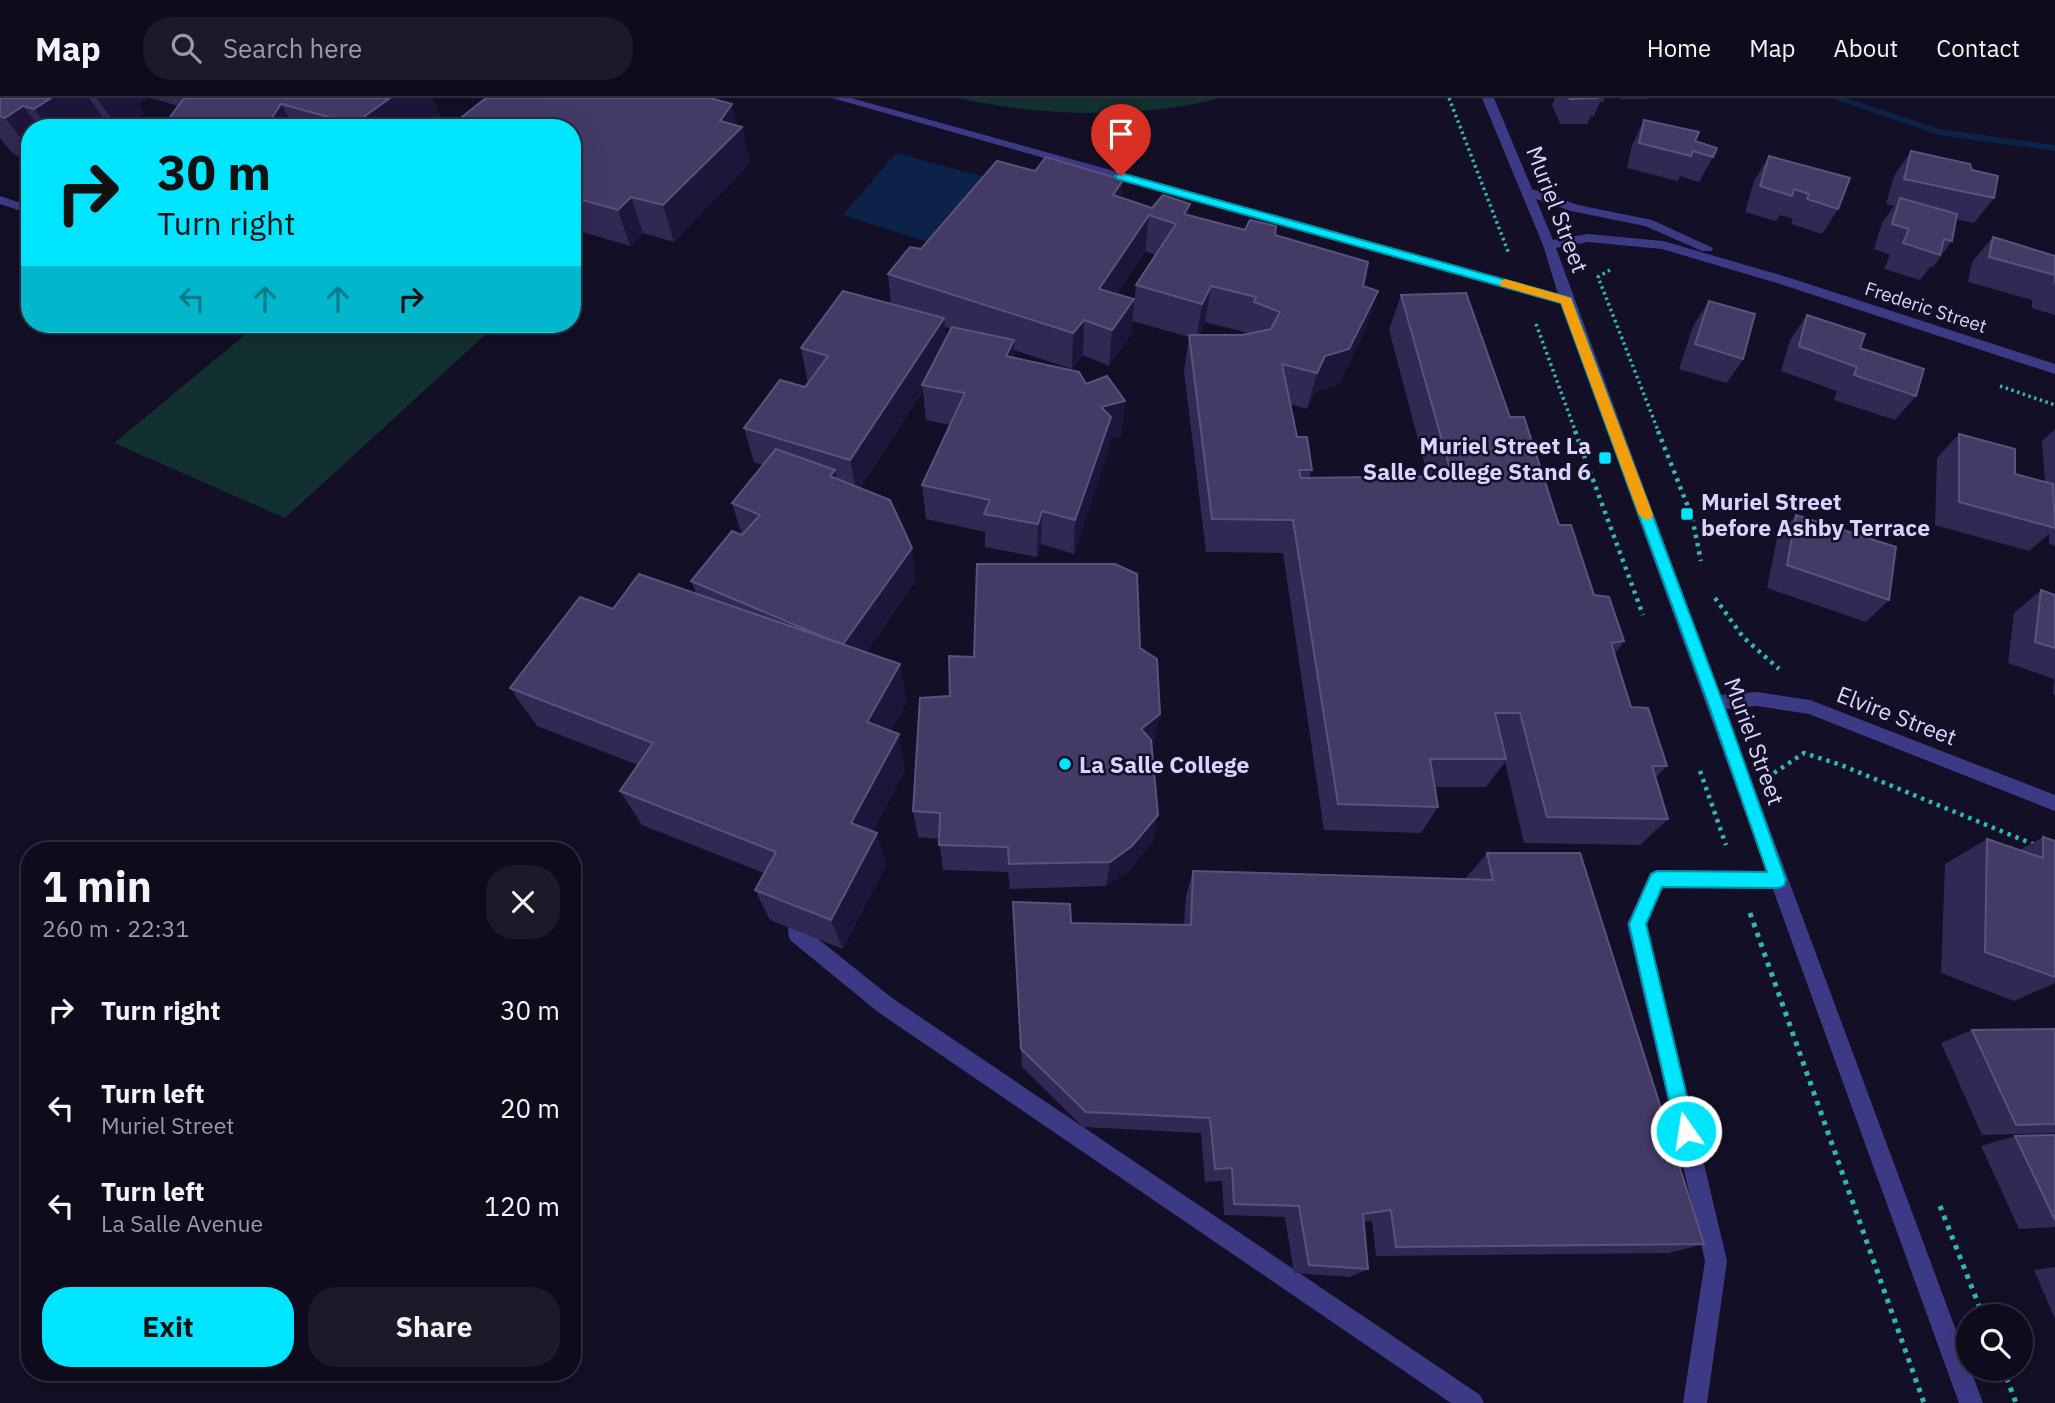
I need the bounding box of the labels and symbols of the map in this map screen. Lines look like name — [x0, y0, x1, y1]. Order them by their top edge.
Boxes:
pin — [1091, 104, 1151, 176]
street label: Muriel Street — [1520, 141, 1596, 277]
street label: Frederic Street — [1862, 276, 1990, 338]
place label: Muriel Street La Salle College Stand 6 — [1363, 430, 1591, 486]
marker: Muriel Street La Salle College Stand 6 — [1597, 450, 1613, 466]
place label: Muriel Street before Ashby Terrace — [1701, 486, 1930, 542]
marker: Muriel Street before Ashby Terrace — [1679, 506, 1695, 522]
street label: Muriel Street — [1718, 673, 1792, 809]
street label: Elvire Street — [1833, 678, 1961, 752]
place label: La Salle College — [1079, 749, 1250, 779]
marker: La Salle College — [1057, 756, 1073, 772]
position arrow — [1649, 1094, 1723, 1168]

